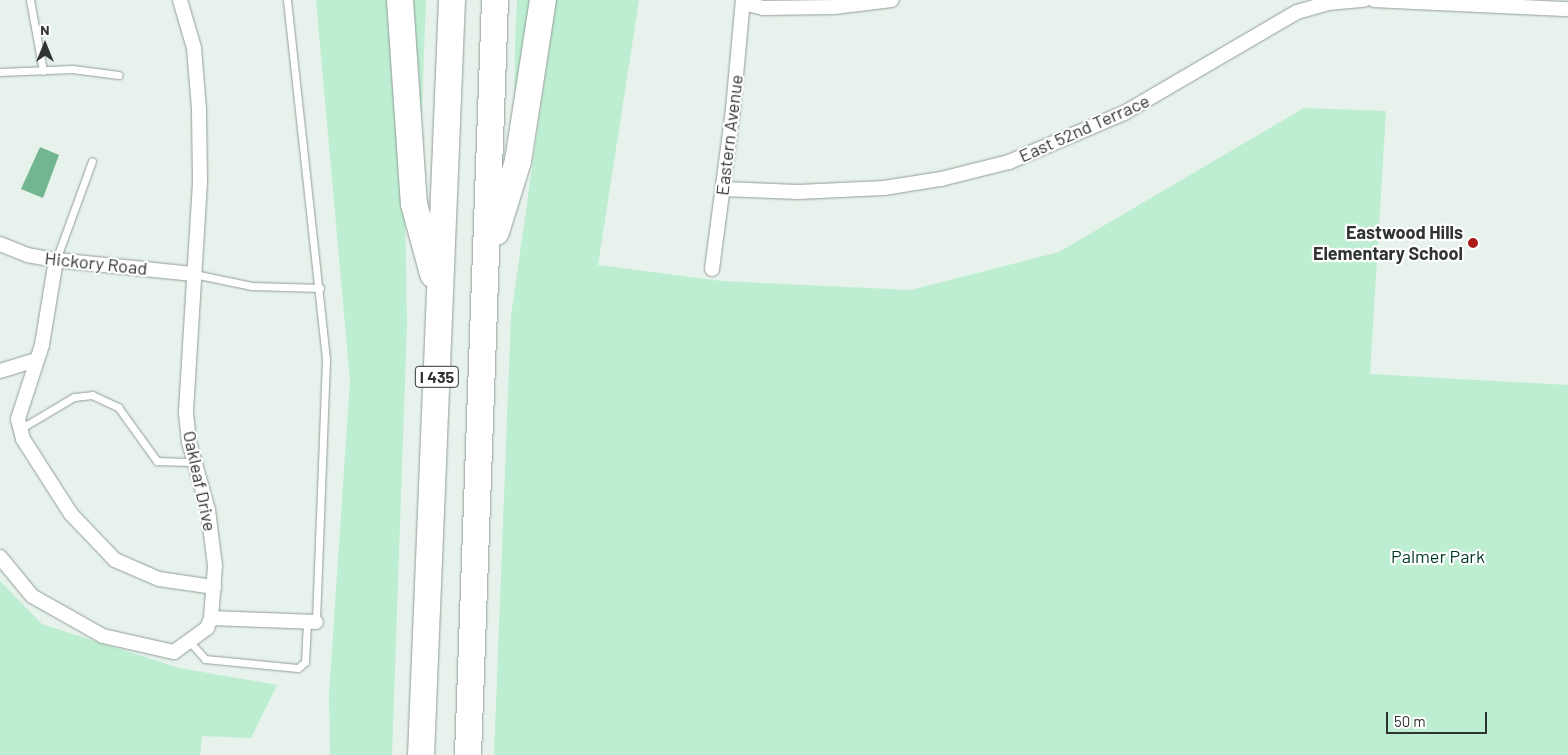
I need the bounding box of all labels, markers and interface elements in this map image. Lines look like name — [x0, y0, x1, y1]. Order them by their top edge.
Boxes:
north arrow — [20, 20, 70, 70]
text: N — [40, 21, 50, 38]
street label: Eastern Avenue — [711, 73, 747, 197]
street label: East 52nd Terrace — [1015, 90, 1153, 166]
place label: Eastwood Hills Elementary School — [1313, 222, 1463, 264]
marker: Eastwood Hills Elementary School — [1467, 237, 1479, 249]
street label: Hickory Road — [44, 247, 148, 279]
road number: I 435 — [414, 364, 460, 391]
street label: Oakleaf Drive — [179, 429, 221, 533]
park label: Palmer Park — [1391, 545, 1485, 567]
scale bar — [1388, 702, 1489, 734]
text: 50 m — [1394, 712, 1426, 730]

